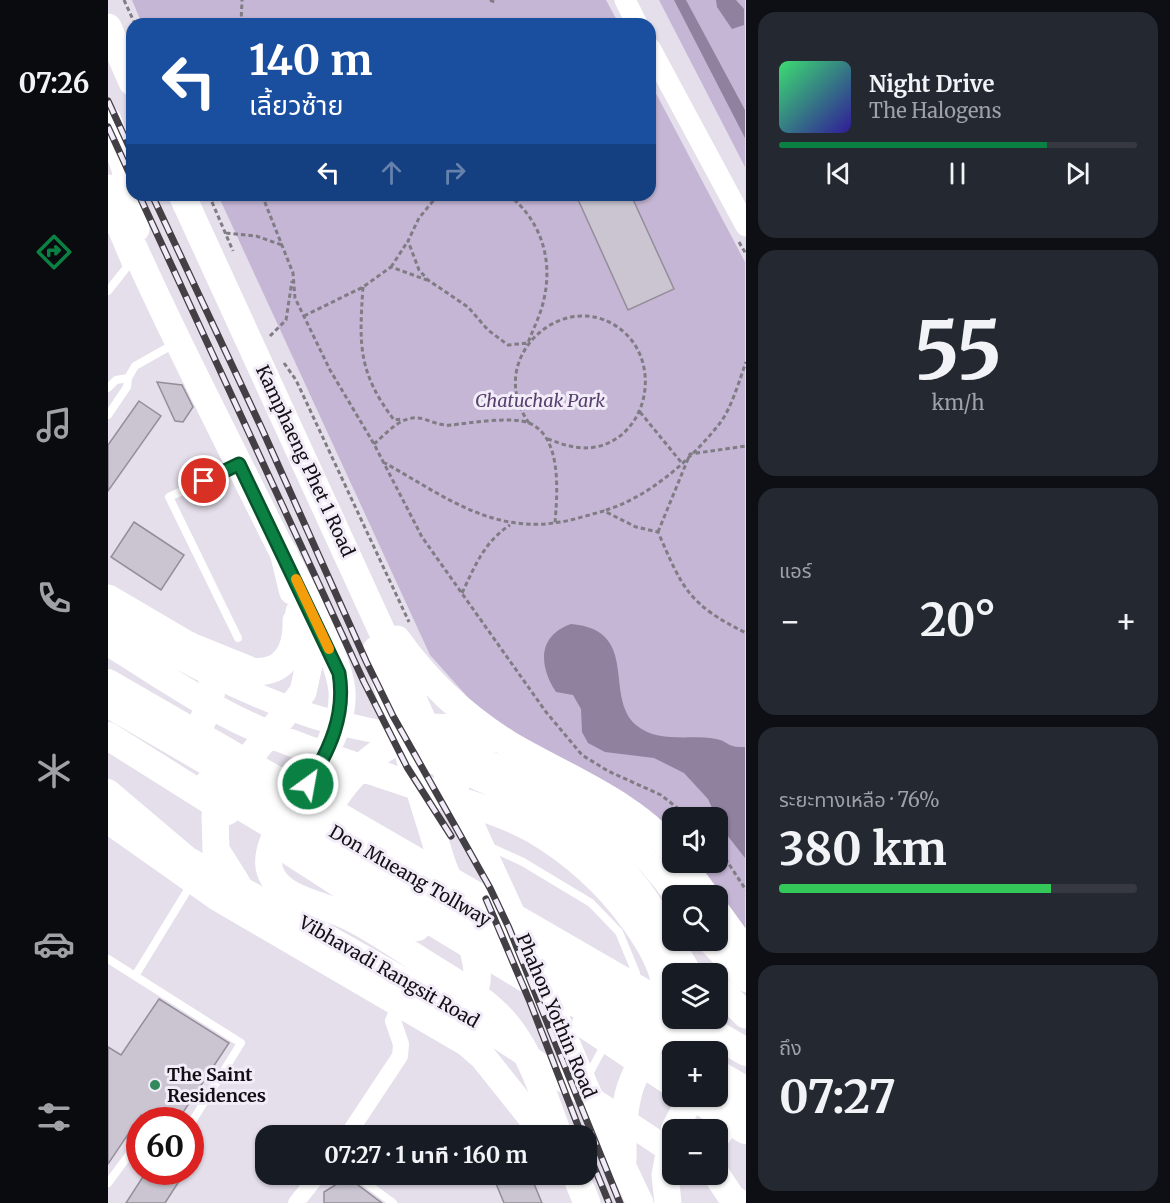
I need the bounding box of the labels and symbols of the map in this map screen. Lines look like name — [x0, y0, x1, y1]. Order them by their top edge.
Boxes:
street label: Kamphaeng Phet 1 Road — [251, 361, 360, 560]
park label: Chatuchak Park — [475, 389, 605, 412]
pin — [178, 455, 229, 506]
position arrow — [276, 752, 340, 816]
street label: Don Mueang Tollway — [325, 820, 496, 932]
street label: Vibhavadi Rangsit Road — [294, 910, 484, 1033]
street label: Phahon Yothin Road — [511, 930, 602, 1102]
place label: The Saint Residences — [167, 1063, 266, 1107]
marker: The Saint Residences — [148, 1078, 162, 1092]
speed limit sign: 60 — [126, 1107, 204, 1185]

